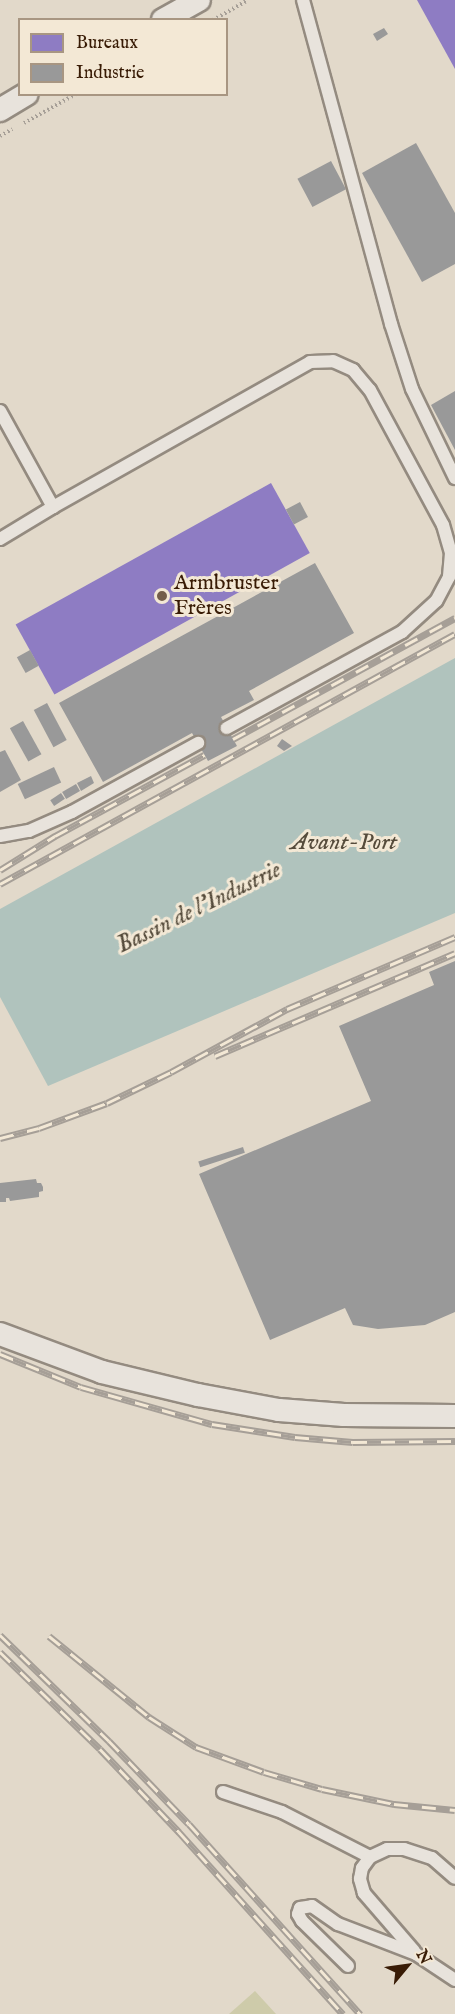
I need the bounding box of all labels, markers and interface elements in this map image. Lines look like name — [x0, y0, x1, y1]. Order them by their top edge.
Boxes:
legend — [18, 18, 228, 96]
text: Bureaux — [76, 32, 138, 55]
text: Industrie — [76, 62, 144, 85]
place label: Armbruster Frères — [174, 570, 278, 622]
marker: Armbruster Frères — [155, 589, 169, 603]
water label: Avant-Port — [291, 829, 397, 857]
water label: Bassin de l'Industrie — [112, 856, 286, 960]
north arrow — [377, 1936, 437, 1996]
text: N — [411, 1946, 435, 1968]

